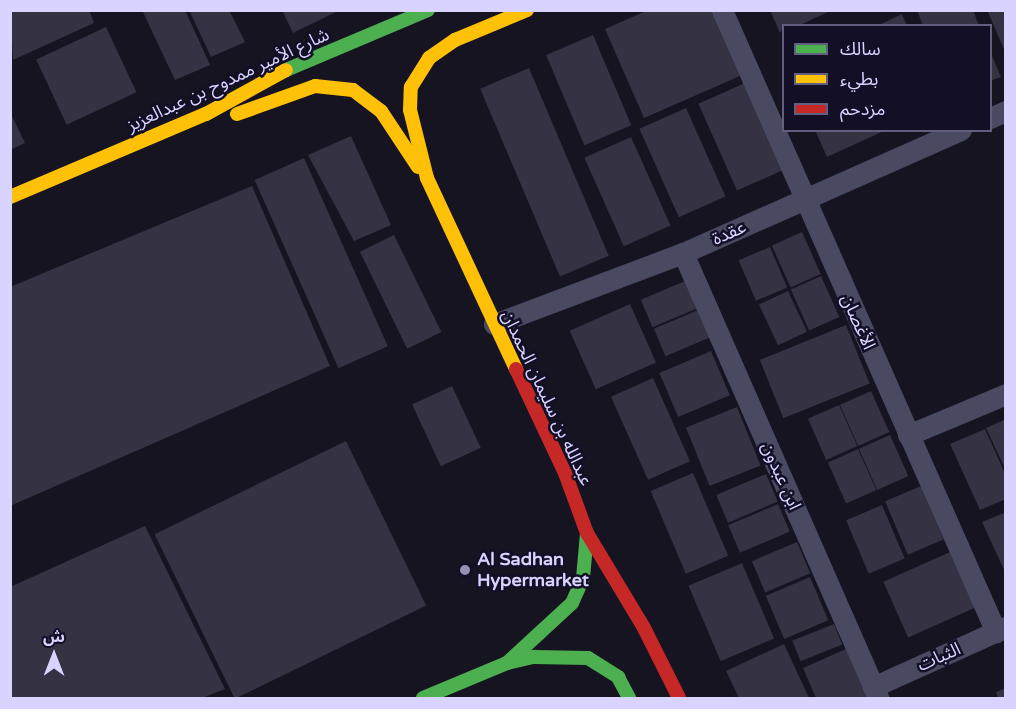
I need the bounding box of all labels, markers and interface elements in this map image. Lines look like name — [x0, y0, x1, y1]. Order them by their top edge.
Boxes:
street label: شارع الأمير ممدوح بن عبدالعزيز — [123, 24, 333, 136]
legend — [782, 24, 992, 132]
text: سالك — [840, 38, 881, 60]
text: بطيء — [840, 68, 878, 90]
text: مزدحم — [840, 98, 885, 120]
street label: عقدة — [709, 216, 749, 250]
street label: الأغصان — [836, 291, 880, 353]
street label: عبدالله بن سليمان الحمدان — [497, 307, 597, 489]
street label: ابن عبدون — [756, 439, 806, 513]
place label: Al Sadhan Hypermarket — [477, 549, 589, 592]
marker: Al Sadhan Hypermarket — [458, 563, 472, 577]
north arrow — [24, 625, 84, 685]
text: ش — [43, 627, 65, 647]
street label: الثبات — [914, 638, 964, 676]

